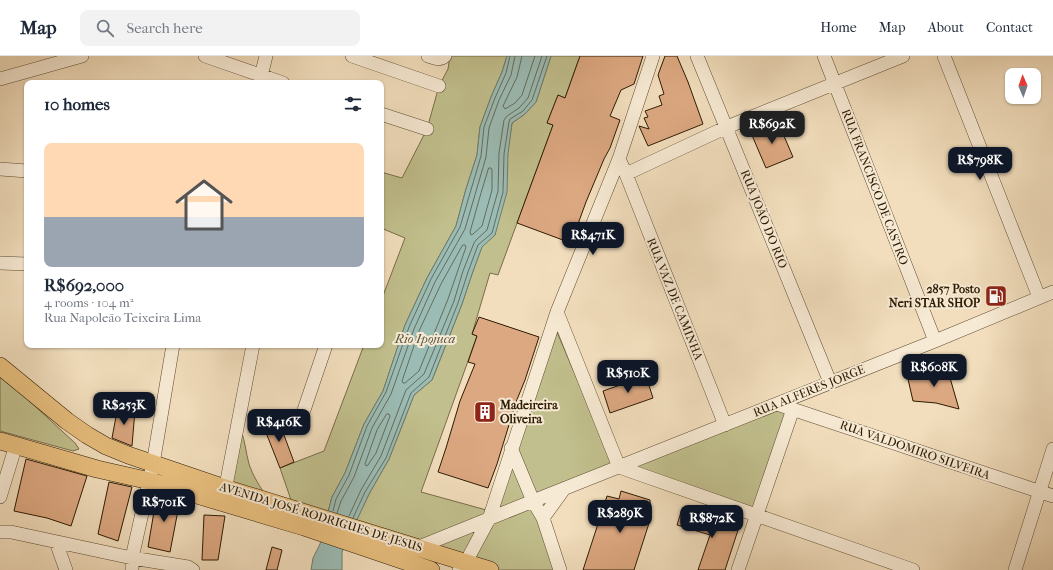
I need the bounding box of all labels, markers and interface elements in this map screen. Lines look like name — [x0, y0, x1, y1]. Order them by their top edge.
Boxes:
search box — [80, 10, 360, 46]
text: Map — [20, 17, 56, 39]
icon: search — [94, 17, 116, 39]
text: Search here — [126, 19, 203, 37]
text: Home — [820, 19, 857, 36]
text: Map — [879, 19, 906, 36]
text: About — [928, 19, 964, 36]
text: Contact — [986, 19, 1033, 36]
north arrow — [1005, 68, 1041, 104]
map controls — [1005, 68, 1041, 104]
icon: filters — [342, 93, 364, 115]
text: 10 homes — [44, 94, 110, 114]
street label: RUA FRANCISCO DE CASTRO — [839, 107, 911, 267]
pin: R$692K — [739, 111, 805, 145]
text: R$692K — [749, 116, 795, 131]
pin: R$798K — [947, 147, 1013, 181]
text: R$798K — [957, 152, 1003, 167]
street label: RUA JOÃO DO RIO — [738, 168, 790, 270]
icon: home — [168, 169, 240, 241]
pin: R$471K — [560, 222, 626, 256]
text: R$471K — [571, 227, 615, 242]
street label: RUA VAZ DE CAMINHA — [644, 236, 706, 362]
text: R$692,000 — [44, 275, 124, 295]
place label: 2857 Posto Neri STAR SHOP — [889, 282, 981, 310]
fuel station icon: 2857 Posto Neri STAR SHOP — [983, 283, 1009, 309]
text: 4 rooms · 104 m² — [44, 295, 133, 310]
text: Rua Napoleão Teixeira Lima — [44, 310, 201, 325]
water label: Rio Ipojuca — [394, 331, 456, 346]
pin: R$608K — [901, 354, 967, 388]
text: R$608K — [911, 359, 957, 374]
pin: R$510K — [595, 360, 661, 394]
street label: RUA ALFERES JORGE — [751, 362, 867, 420]
text: R$510K — [606, 365, 650, 380]
pin: R$253K — [91, 392, 157, 426]
text: R$253K — [102, 397, 146, 412]
place label: Madeireira Oliveira — [499, 398, 558, 426]
building icon: Madeireira Oliveira — [472, 399, 498, 425]
pin: R$416K — [246, 409, 312, 443]
text: R$416K — [256, 414, 302, 429]
street label: RUA VALDOMIRO SILVEIRA — [838, 418, 992, 482]
street label: AVENIDA JOSÉ RODRIGUES DE JESUS — [217, 478, 424, 555]
pin: R$701K — [131, 489, 197, 523]
text: R$701K — [142, 494, 186, 509]
pin: R$289K — [587, 500, 653, 534]
text: R$289K — [597, 505, 643, 520]
pin: R$872K — [679, 505, 745, 539]
text: R$872K — [689, 510, 735, 525]

